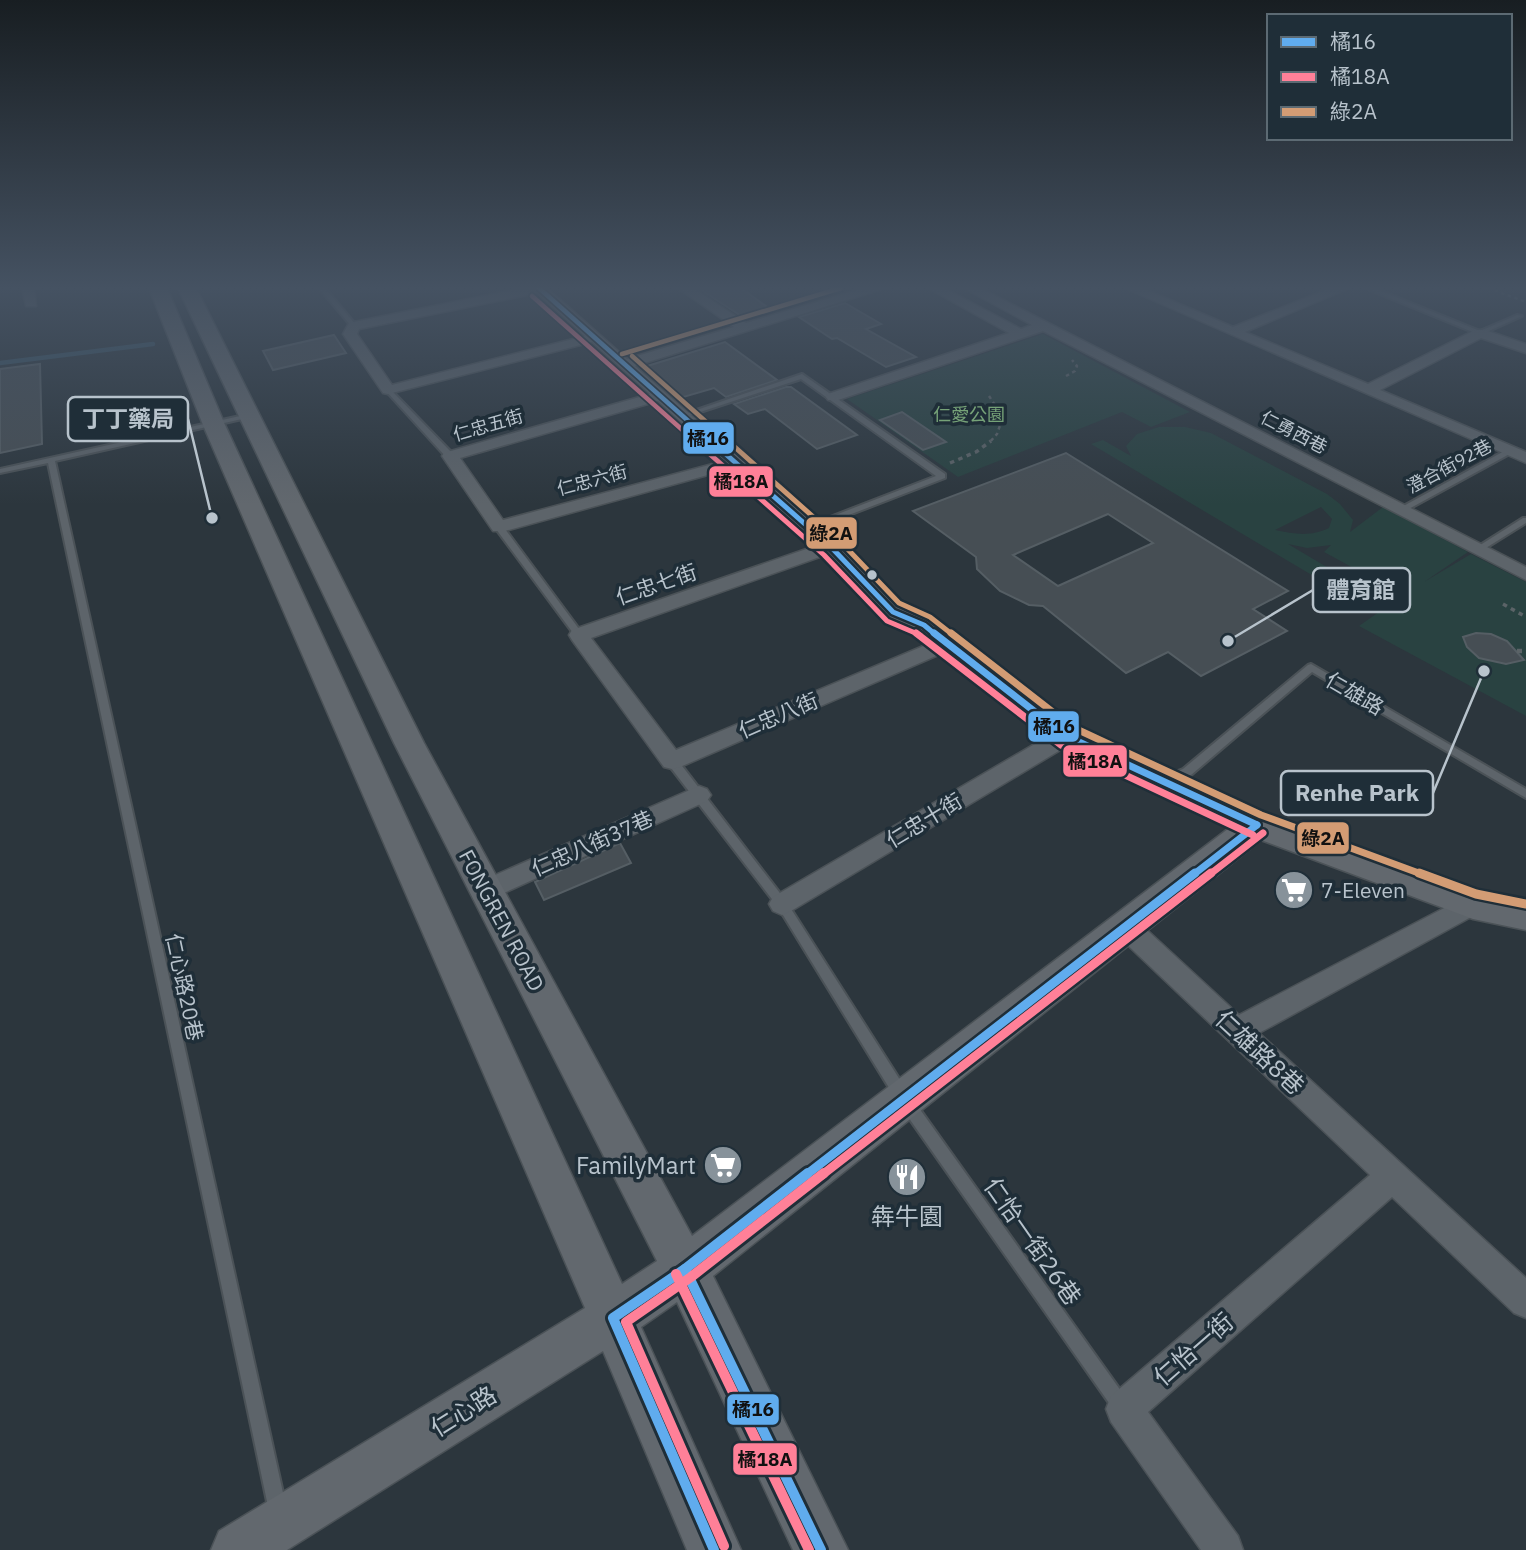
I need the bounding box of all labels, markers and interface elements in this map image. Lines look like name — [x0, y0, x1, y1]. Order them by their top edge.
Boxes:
legend — [1267, 14, 1512, 140]
text: 橘16 — [1330, 27, 1376, 55]
text: 橘18A — [1330, 62, 1390, 90]
text: 綠2A — [1330, 97, 1377, 125]
callout: 丁丁藥局 — [68, 397, 188, 441]
text: 丁丁藥局 — [82, 403, 174, 433]
park label: 仁愛公園 — [933, 403, 1005, 426]
street label: 仁忠五街 — [450, 404, 526, 446]
street label: 仁勇西巷 — [1257, 405, 1331, 459]
line badge: 橘16 — [682, 421, 735, 455]
text: 橘16 — [687, 426, 729, 450]
street label: 澄合街92巷 — [1402, 434, 1496, 498]
street label: 仁忠六街 — [554, 460, 630, 500]
line badge: 橘18A — [708, 465, 774, 498]
text: 橘18A — [714, 469, 768, 493]
line badge: 綠2A — [805, 516, 858, 550]
text: 綠2A — [809, 521, 853, 545]
street label: 仁忠七街 — [612, 557, 700, 611]
unlabelled marker — [865, 568, 879, 582]
callout: 體育館 — [1313, 568, 1410, 612]
text: 體育館 — [1327, 574, 1396, 604]
street label: 仁雄路 — [1321, 665, 1389, 721]
street label: 仁忠八街 — [734, 686, 822, 744]
line badge: 橘16 — [1027, 710, 1080, 743]
text: 橘16 — [1033, 714, 1075, 738]
line badge: 橘18A — [1062, 744, 1128, 778]
text: 橘18A — [1068, 749, 1122, 773]
callout: Renhe Park — [1281, 771, 1433, 815]
text: Renhe Park — [1295, 777, 1420, 807]
street label: 仁忠十街 — [881, 786, 967, 854]
street label: 仁忠八街37巷 — [527, 804, 657, 882]
line badge: 綠2A — [1296, 821, 1350, 855]
text: 綠2A — [1301, 826, 1345, 850]
street label: FONGREN ROAD — [453, 844, 551, 996]
supermarket icon: 7-Eleven — [1273, 869, 1315, 911]
place label: 7-Eleven — [1321, 876, 1405, 904]
street label: 仁心路20巷 — [160, 931, 210, 1043]
street label: 仁雄路8巷 — [1209, 1003, 1311, 1101]
supermarket icon: FamilyMart — [702, 1144, 744, 1186]
place label: FamilyMart — [576, 1149, 696, 1181]
restaurant icon: 犇牛園 — [886, 1156, 928, 1198]
street label: 仁怡一街26巷 — [977, 1171, 1089, 1311]
place label: 犇牛園 — [871, 1200, 943, 1232]
street label: 仁怡一街 — [1146, 1305, 1240, 1393]
street label: 仁心路 — [424, 1378, 502, 1444]
line badge: 橘16 — [726, 1393, 780, 1426]
text: 橘16 — [732, 1397, 774, 1421]
line badge: 橘18A — [732, 1442, 798, 1476]
text: 橘18A — [738, 1447, 792, 1471]

